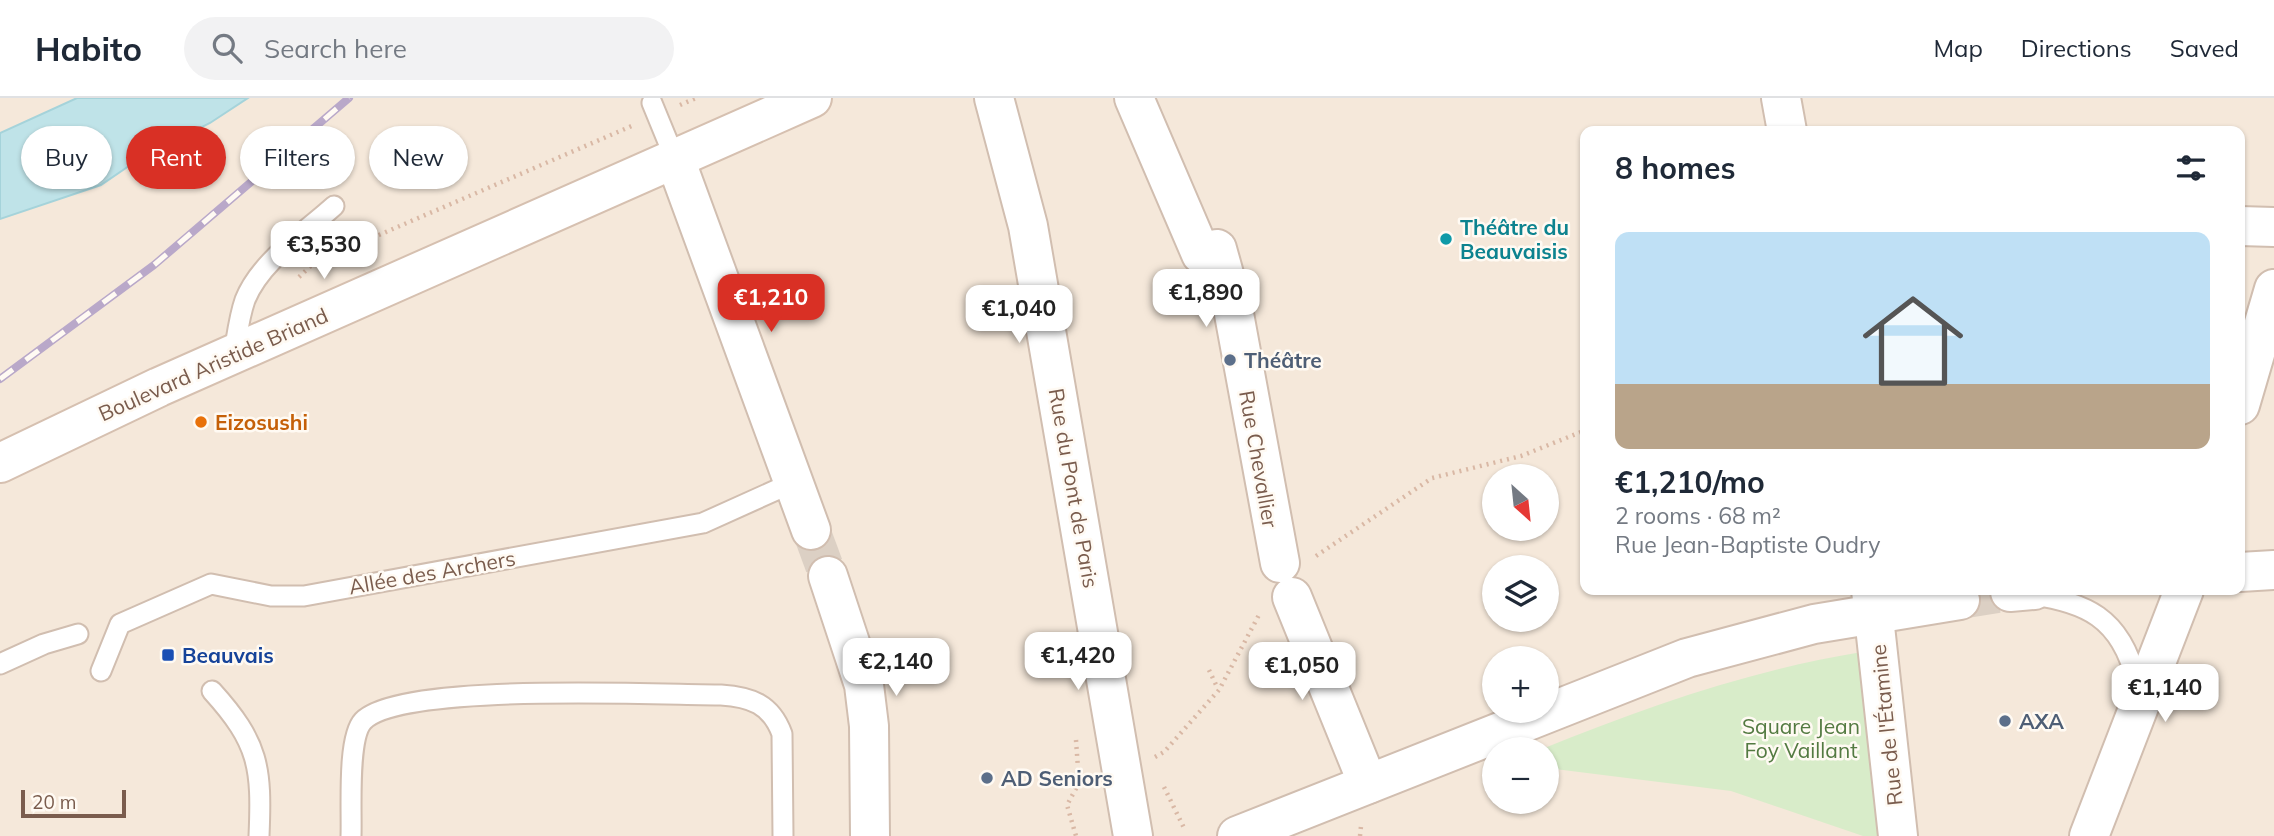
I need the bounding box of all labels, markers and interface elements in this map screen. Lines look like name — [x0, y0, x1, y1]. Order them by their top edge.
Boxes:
search box — [184, 17, 674, 80]
text: Habito — [35, 28, 142, 69]
icon: search — [208, 29, 246, 67]
text: Search here — [264, 32, 407, 65]
text: Map — [1933, 33, 1983, 63]
text: Directions — [2021, 33, 2132, 63]
text: Saved — [2170, 33, 2239, 63]
chip: Buy — [21, 126, 112, 189]
chip: Rent — [126, 126, 226, 189]
chip: Filters — [240, 126, 355, 189]
chip: New — [369, 126, 468, 189]
text: 8 homes — [1615, 149, 1736, 187]
icon: filters — [2172, 149, 2210, 187]
place label: Théâtre du Beauvaisis — [1460, 214, 1569, 264]
pin: €3,530 — [267, 222, 381, 281]
text: €3,530 — [287, 229, 361, 258]
marker: Théâtre du Beauvaisis — [1438, 231, 1454, 247]
pin: €1,890 — [1149, 270, 1263, 329]
pin: €1,210 — [714, 274, 828, 334]
text: €1,890 — [1169, 277, 1243, 306]
icon: home — [1850, 278, 1976, 404]
text: €1,210 — [734, 282, 808, 311]
pin: €1,040 — [962, 286, 1076, 345]
text: €1,040 — [982, 293, 1056, 322]
street label: Boulevard Aristide Briand — [94, 302, 332, 426]
place label: Théâtre — [1244, 347, 1322, 373]
marker: Théâtre — [1222, 352, 1238, 368]
street label: Rue du Pont de Paris — [1044, 386, 1104, 590]
street label: Rue Chevallier — [1234, 388, 1284, 530]
place label: Eizosushi — [215, 409, 308, 435]
marker: Eizosushi — [193, 414, 209, 430]
text: €1,210/mo — [1615, 463, 1765, 501]
north arrow — [1482, 464, 1559, 541]
map controls — [1482, 464, 1559, 814]
text: 2 rooms · 68 m² — [1615, 501, 1781, 530]
text: Rue Jean-Baptiste Oudry — [1615, 530, 1880, 559]
street label: Allée des Archers — [347, 545, 517, 599]
button: layers — [1482, 555, 1559, 632]
pin: €1,420 — [1021, 632, 1135, 692]
pin: €2,140 — [839, 638, 953, 698]
text: €1,420 — [1041, 640, 1115, 669]
place label: Beauvais — [182, 642, 274, 668]
pin: €1,050 — [1245, 642, 1359, 702]
street label: Rue de l'Étamine — [1865, 643, 1907, 807]
text: €2,140 — [859, 646, 933, 675]
button: + — [1482, 646, 1559, 723]
marker: Beauvais — [160, 647, 176, 663]
text: €1,050 — [1265, 650, 1339, 679]
pin: €1,140 — [2108, 664, 2222, 724]
text: €1,140 — [2128, 672, 2202, 701]
place label: AXA — [2019, 708, 2064, 734]
park label: Square Jean Foy Vaillant — [1742, 713, 1860, 763]
marker: AXA — [1997, 713, 2013, 729]
button: − — [1482, 737, 1559, 814]
place label: AD Seniors — [1001, 765, 1113, 791]
marker: AD Seniors — [979, 770, 995, 786]
scale bar — [21, 787, 126, 819]
text: 20 m — [32, 790, 76, 814]

